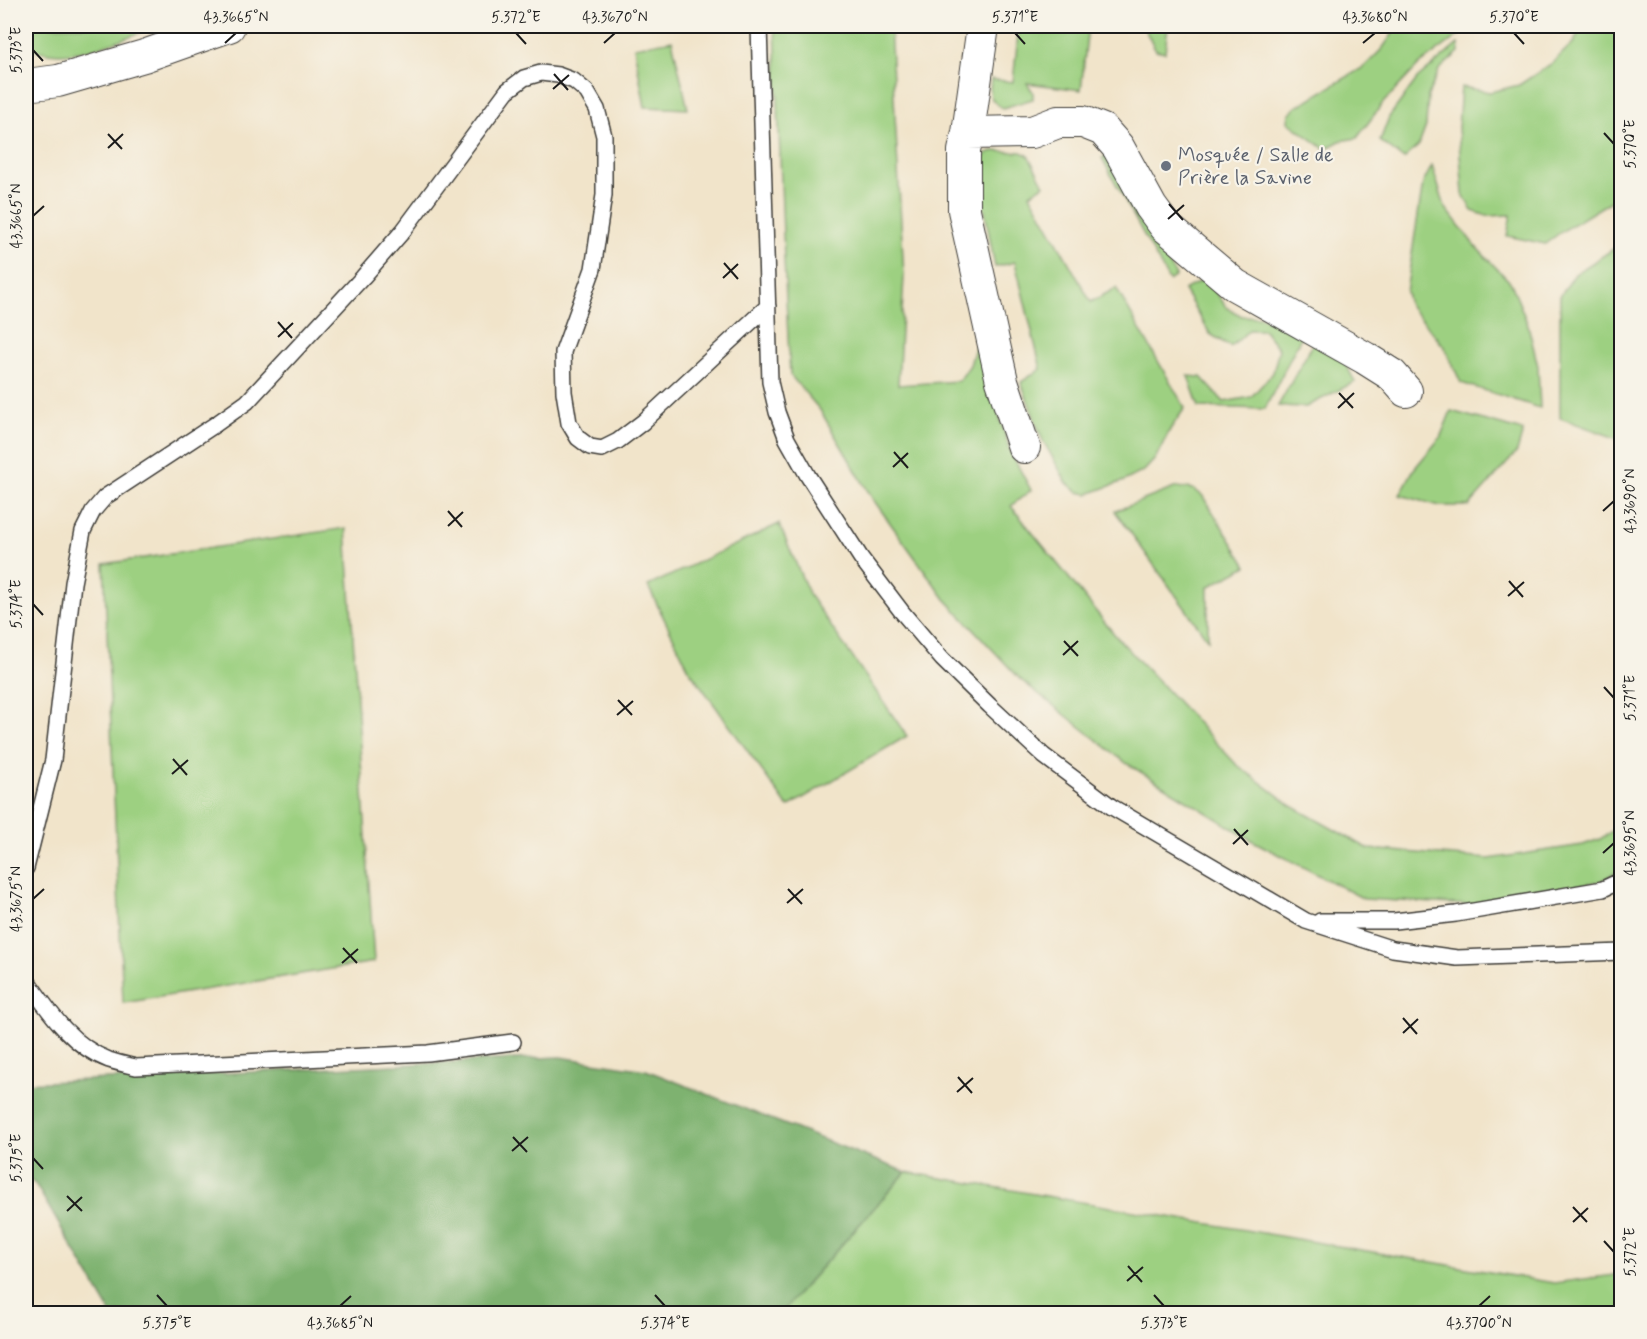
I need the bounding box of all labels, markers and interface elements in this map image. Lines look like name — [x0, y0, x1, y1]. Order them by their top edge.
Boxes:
text: 43.3665°N — [204, 8, 268, 28]
text: 5.372°E — [491, 8, 541, 28]
text: 43.3670°N — [582, 8, 648, 28]
text: 5.371°E — [992, 8, 1038, 28]
text: 43.3680°N — [1342, 8, 1408, 28]
text: 5.370°E — [1489, 8, 1539, 28]
text: 5.373°E — [7, 26, 27, 73]
text: 5.370°E — [1621, 119, 1641, 169]
place label: Mosquée / Salle de Prière la Savine — [1178, 142, 1333, 192]
marker: Mosquée / Salle de Prière la Savine — [1159, 159, 1173, 173]
text: 43.3665°N — [7, 184, 27, 248]
text: 43.3690°N — [1621, 468, 1641, 534]
text: 5.374°E — [7, 579, 27, 629]
text: 5.371°E — [1621, 675, 1641, 721]
text: 43.3695°N — [1621, 810, 1641, 876]
text: 43.3675°N — [7, 866, 27, 932]
text: 5.375°E — [7, 1133, 27, 1183]
text: 5.372°E — [1621, 1227, 1641, 1277]
text: 5.375°E — [142, 1314, 192, 1334]
text: 43.3685°N — [307, 1314, 373, 1334]
text: 5.374°E — [640, 1314, 690, 1334]
text: 5.373°E — [1141, 1314, 1188, 1334]
text: 43.3700°N — [1446, 1314, 1512, 1334]

